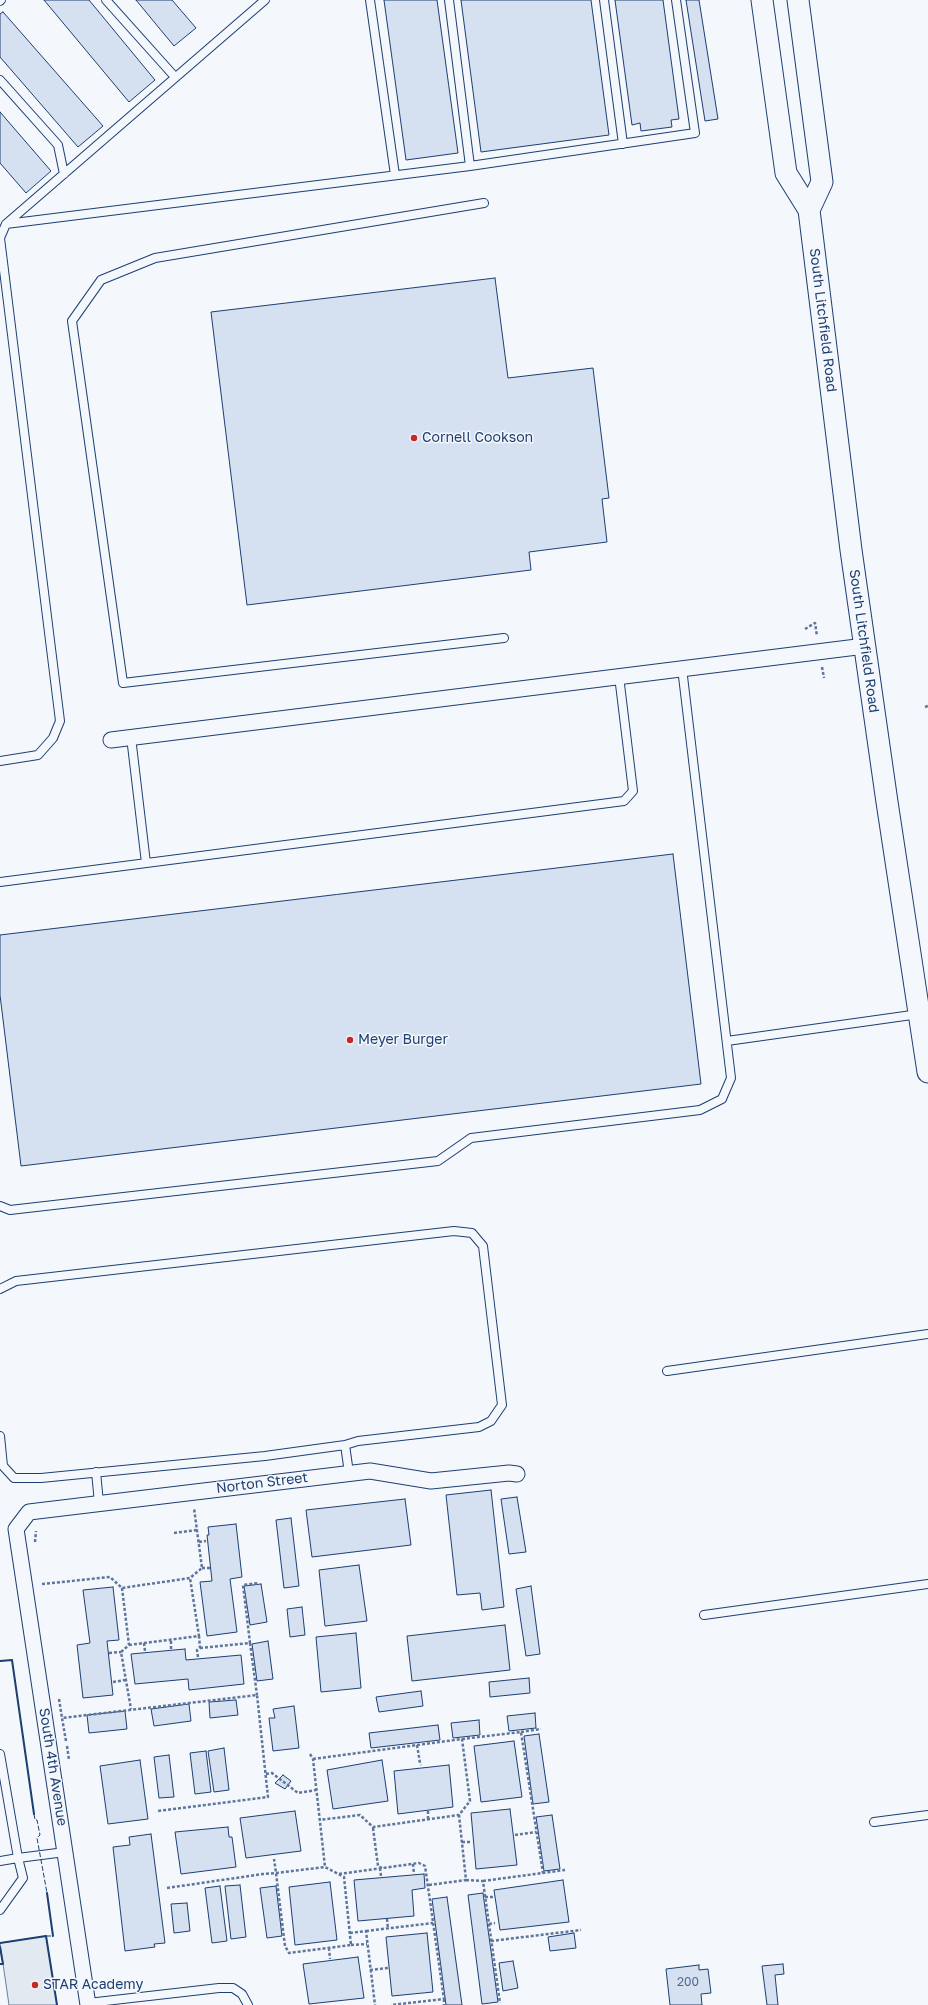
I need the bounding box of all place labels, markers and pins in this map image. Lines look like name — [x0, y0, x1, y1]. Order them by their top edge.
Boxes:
place label: Cornell Cookson — [422, 430, 533, 446]
marker: Cornell Cookson — [409, 433, 419, 443]
place label: Meyer Burger — [358, 1032, 448, 1048]
marker: Meyer Burger — [345, 1035, 355, 1045]
place label: STAR Academy — [43, 1977, 143, 1993]
marker: STAR Academy — [30, 1980, 40, 1990]

